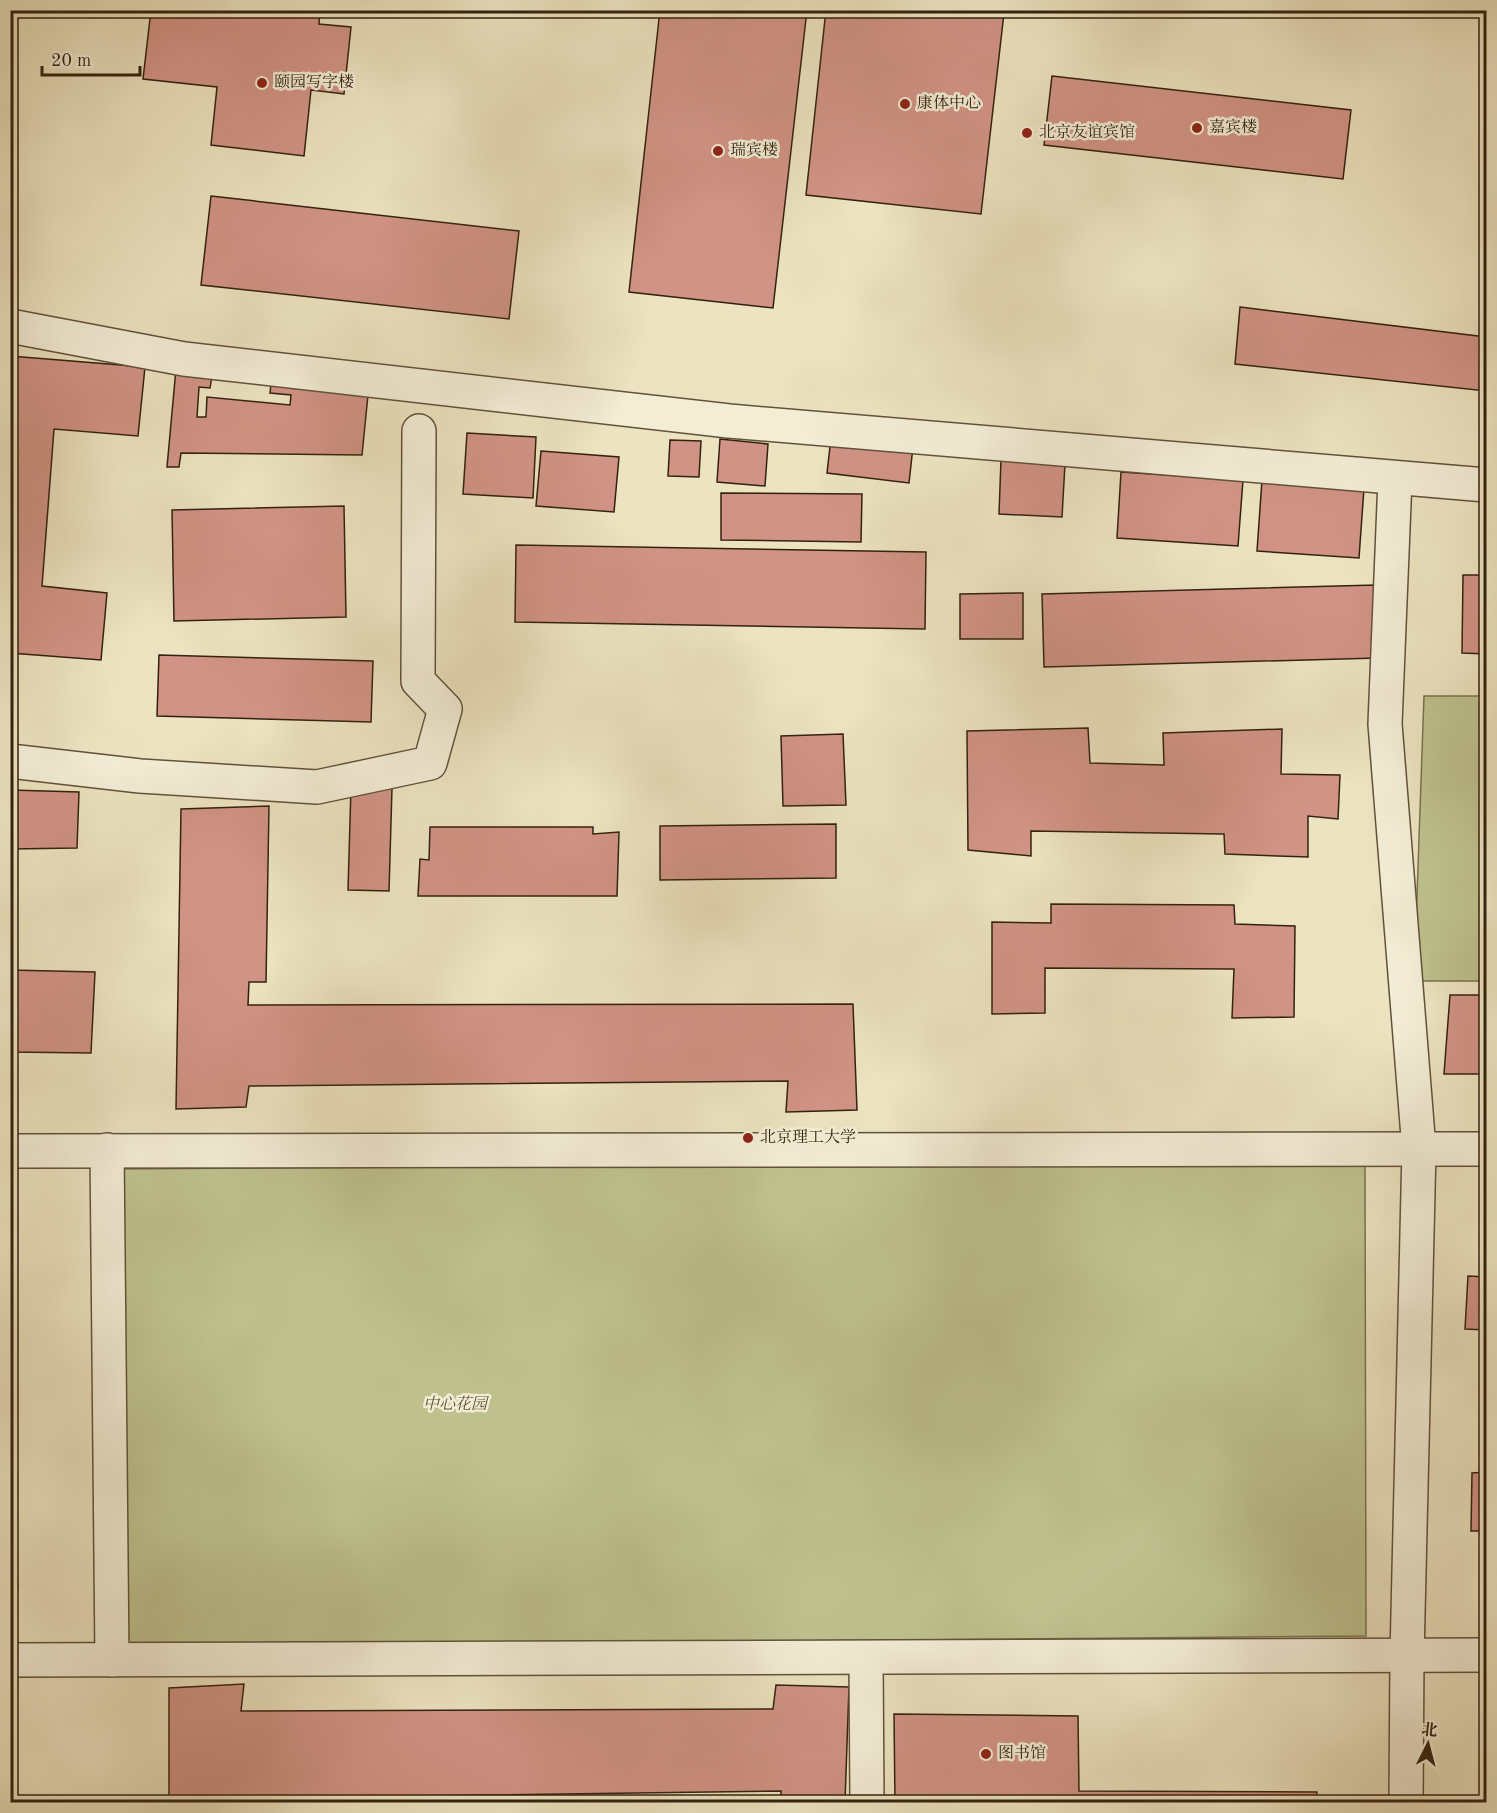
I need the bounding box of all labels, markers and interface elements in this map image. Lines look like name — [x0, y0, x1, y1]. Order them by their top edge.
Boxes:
scale bar — [42, 39, 140, 77]
text: 20 m — [51, 52, 91, 70]
place label: 颐园写字楼 — [274, 73, 354, 91]
marker: 颐园写字楼 — [255, 76, 269, 90]
place label: 康体中心 — [917, 94, 981, 112]
marker: 康体中心 — [898, 97, 912, 111]
place label: 嘉宾楼 — [1209, 118, 1257, 136]
marker: 嘉宾楼 — [1190, 121, 1204, 135]
place label: 北京友谊宾馆 — [1039, 123, 1135, 141]
marker: 北京友谊宾馆 — [1020, 126, 1034, 140]
place label: 瑞宾楼 — [730, 141, 778, 159]
marker: 瑞宾楼 — [711, 144, 725, 158]
place label: 北京理工大学 — [760, 1128, 856, 1146]
marker: 北京理工大学 — [741, 1131, 755, 1145]
park label: 中心花园 — [423, 1395, 490, 1413]
north arrow — [1398, 1714, 1458, 1774]
text: 北 — [1421, 1720, 1438, 1740]
place label: 图书馆 — [998, 1744, 1046, 1762]
marker: 图书馆 — [979, 1747, 993, 1761]

